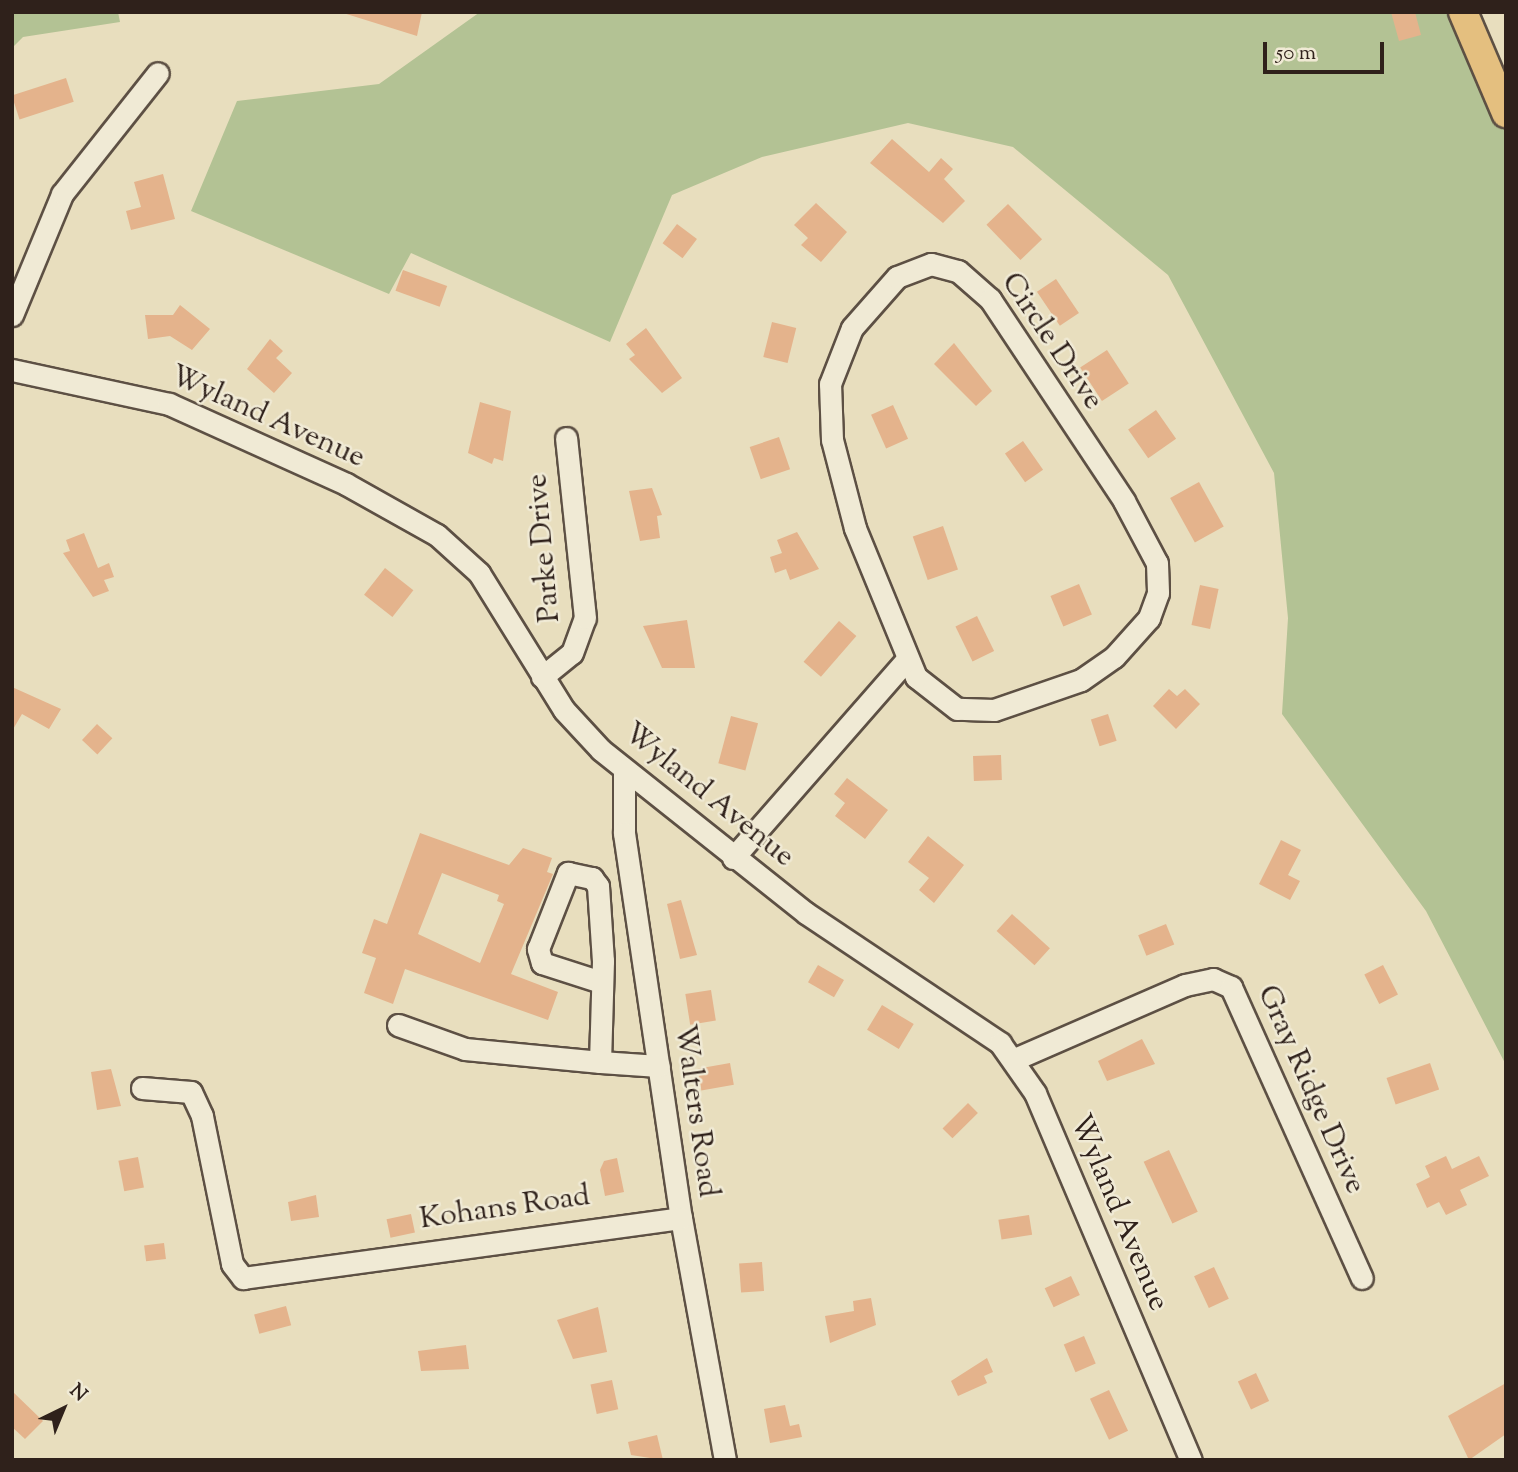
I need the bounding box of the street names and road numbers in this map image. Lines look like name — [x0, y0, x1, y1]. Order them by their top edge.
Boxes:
street label: Circle Drive — [992, 267, 1110, 417]
street label: Wyland Avenue — [164, 359, 370, 477]
street label: Parke Drive — [521, 472, 569, 624]
street label: Wyland Avenue — [615, 716, 801, 876]
street label: Gray Ridge Drive — [1248, 980, 1372, 1200]
street label: Walters Road — [665, 1022, 725, 1200]
street label: Wyland Avenue — [1060, 1110, 1176, 1316]
street label: Kohans Road — [418, 1179, 592, 1239]

